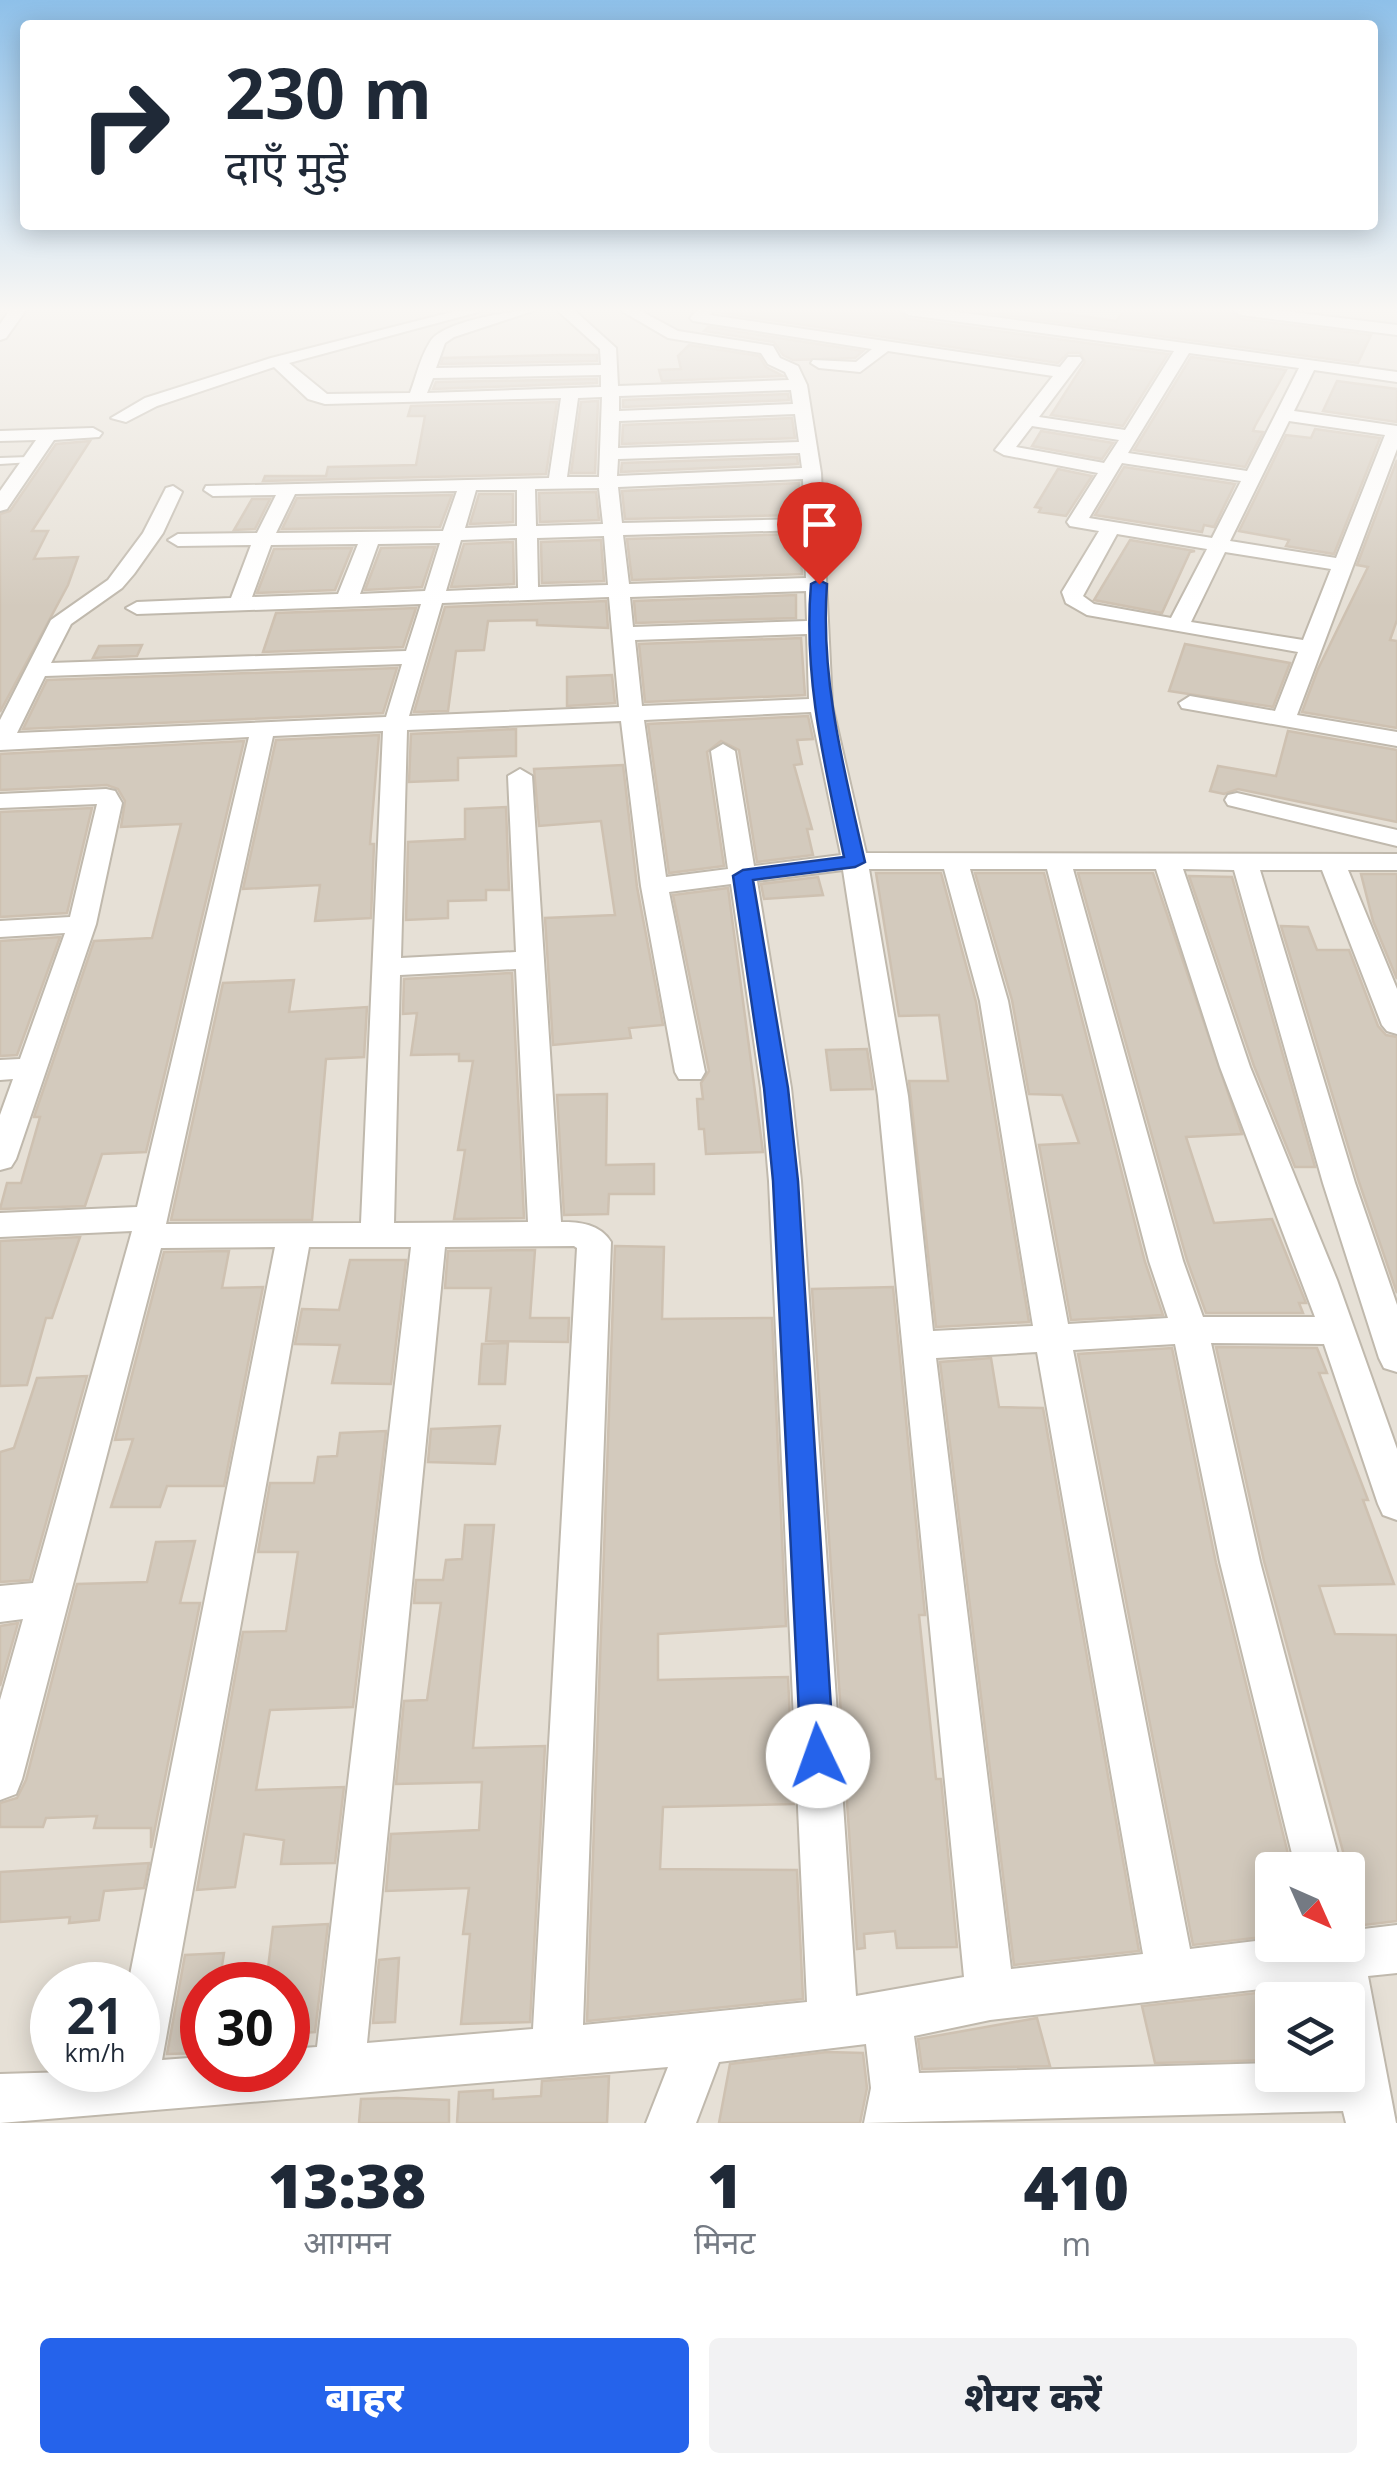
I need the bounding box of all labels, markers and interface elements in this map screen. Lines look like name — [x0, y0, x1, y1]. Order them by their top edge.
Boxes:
text: 230 m — [225, 44, 432, 140]
icon: right — [60, 60, 190, 190]
text: दाएँ मुड़ें — [225, 135, 348, 196]
pin — [777, 482, 862, 585]
icon: arrive — [792, 497, 847, 552]
position arrow — [766, 1704, 870, 1808]
north arrow — [1255, 1852, 1365, 1962]
map controls — [1255, 1852, 1365, 2092]
speed limit sign: 30 — [180, 1962, 310, 2092]
text: 21 — [66, 1981, 124, 2049]
button: layers — [1255, 1982, 1365, 2092]
text: km/h — [65, 2035, 125, 2069]
text: 13:38 — [268, 2144, 426, 2226]
text: 1 — [707, 2144, 742, 2226]
text: 410 — [1023, 2146, 1129, 2228]
text: आगमन — [303, 2220, 391, 2263]
text: मिनट — [694, 2220, 755, 2263]
text: m — [1061, 2222, 1091, 2265]
button: बाहर — [40, 2338, 689, 2453]
button: शेयर करें — [709, 2338, 1357, 2453]

